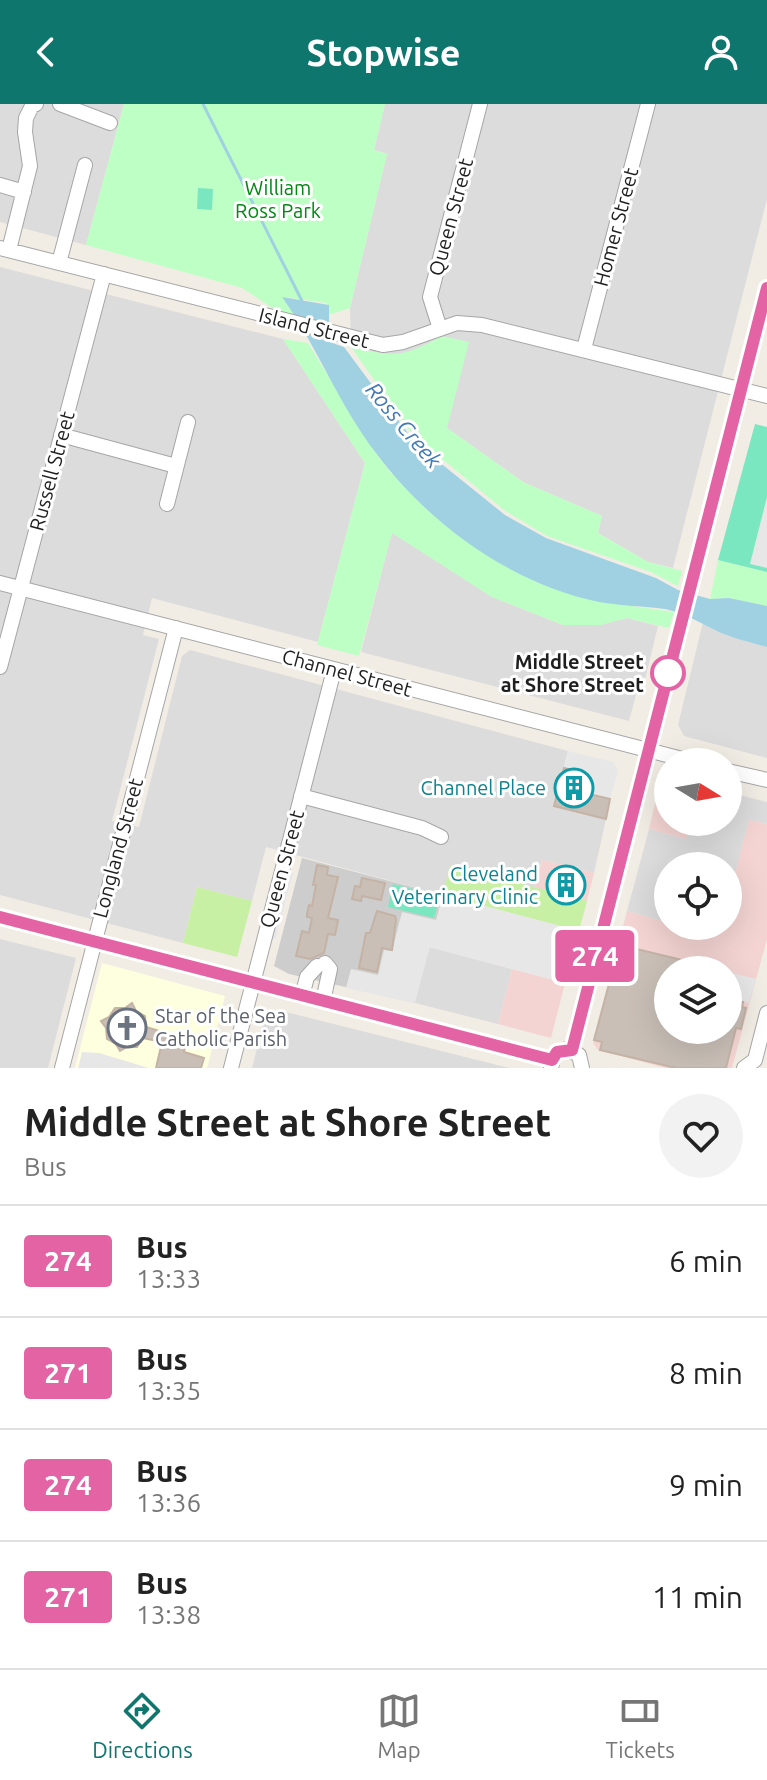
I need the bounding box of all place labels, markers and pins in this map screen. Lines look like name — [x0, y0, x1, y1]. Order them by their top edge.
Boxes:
place label: Middle Street at Shore Street — [501, 650, 644, 696]
marker: Middle Street at Shore Street — [651, 656, 685, 690]
building icon: Channel Place — [553, 767, 595, 809]
place label: Channel Place — [421, 776, 546, 799]
place label: Cleveland Veterinary Clinic — [392, 862, 538, 908]
building icon: Cleveland Veterinary Clinic — [545, 864, 587, 906]
place label: Star of the Sea Catholic Parish — [155, 1004, 287, 1050]
church icon: Star of the Sea Catholic Parish — [106, 1007, 148, 1049]

